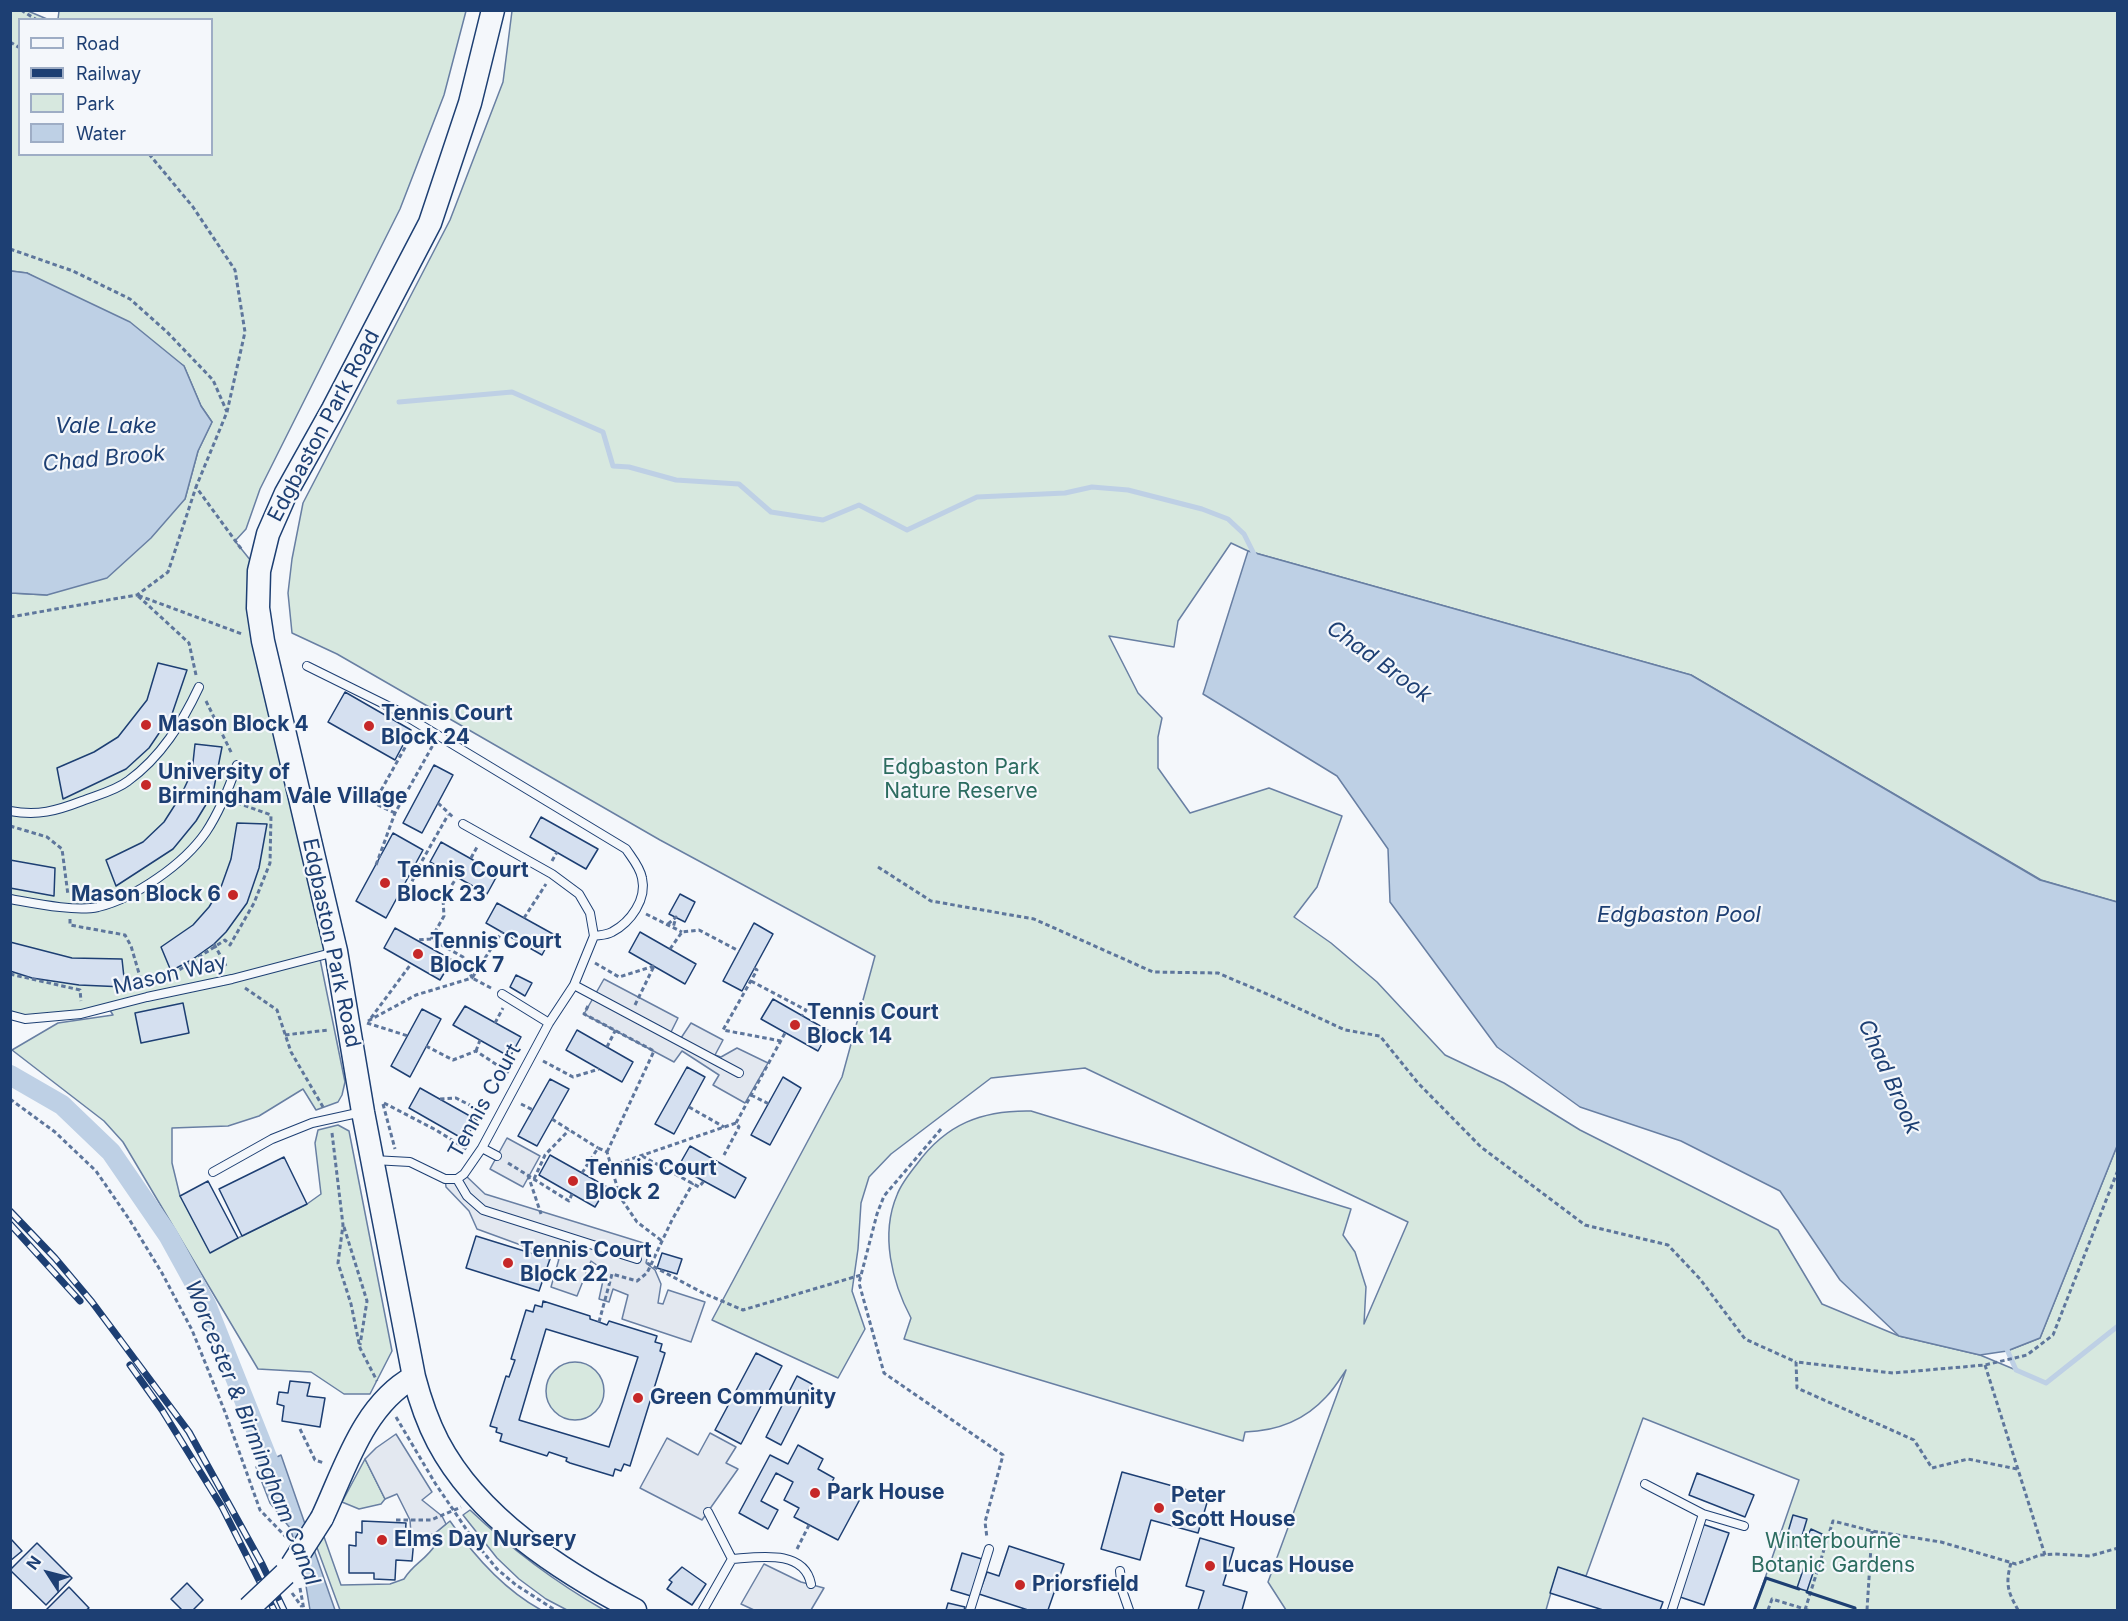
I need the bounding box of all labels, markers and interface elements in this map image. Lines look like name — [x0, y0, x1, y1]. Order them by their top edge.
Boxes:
legend — [18, 18, 213, 156]
text: Road — [76, 33, 119, 54]
text: Railway — [76, 63, 141, 84]
text: Park — [76, 93, 115, 114]
text: Water — [76, 123, 126, 144]
street label: Edgbaston Park Road — [263, 326, 385, 526]
water label: Vale Lake — [55, 413, 157, 439]
water label: Chad Brook — [42, 440, 166, 478]
water label: Chad Brook — [1321, 615, 1437, 709]
place label: Tennis Court Block 24 — [381, 701, 513, 751]
place label: Mason Block 4 — [158, 712, 309, 738]
marker: Mason Block 4 — [139, 718, 153, 732]
marker: Tennis Court Block 24 — [362, 719, 376, 733]
park label: Edgbaston Park Nature Reserve — [883, 755, 1039, 805]
place label: University of Birmingham Vale Village — [158, 760, 407, 810]
marker: University of Birmingham Vale Village — [139, 778, 153, 792]
street label: Edgbaston Park Road — [296, 836, 366, 1050]
place label: Tennis Court Block 23 — [397, 858, 529, 908]
marker: Tennis Court Block 23 — [378, 876, 392, 890]
place label: Mason Block 6 — [71, 882, 221, 908]
marker: Mason Block 6 — [226, 888, 240, 902]
water label: Edgbaston Pool — [1597, 902, 1761, 928]
place label: Tennis Court Block 7 — [430, 929, 562, 979]
marker: Tennis Court Block 7 — [411, 947, 425, 961]
street label: Mason Way — [111, 950, 229, 1000]
place label: Tennis Court Block 14 — [807, 1000, 939, 1050]
water label: Chad Brook — [1852, 1015, 1926, 1139]
marker: Tennis Court Block 14 — [788, 1018, 802, 1032]
street label: Tennis Court — [443, 1040, 527, 1162]
place label: Tennis Court Block 2 — [585, 1156, 717, 1206]
marker: Tennis Court Block 2 — [566, 1174, 580, 1188]
place label: Tennis Court Block 22 — [520, 1238, 652, 1288]
marker: Tennis Court Block 22 — [501, 1256, 515, 1270]
water label: Worcester & Birmingham Canal — [179, 1277, 325, 1589]
place label: Green Community — [650, 1385, 836, 1411]
marker: Green Community — [631, 1391, 645, 1405]
place label: Park House — [827, 1480, 944, 1506]
place label: Peter Scott House — [1171, 1483, 1296, 1533]
marker: Park House — [808, 1486, 822, 1500]
marker: Peter Scott House — [1152, 1501, 1166, 1515]
place label: Elms Day Nursery — [394, 1527, 576, 1553]
park label: Winterbourne Botanic Gardens — [1751, 1529, 1915, 1579]
marker: Elms Day Nursery — [375, 1533, 389, 1547]
north arrow — [18, 1543, 78, 1603]
text: N — [22, 1552, 45, 1573]
place label: Lucas House — [1222, 1553, 1354, 1579]
marker: Lucas House — [1203, 1559, 1217, 1573]
place label: Priorsfield — [1032, 1572, 1139, 1598]
marker: Priorsfield — [1013, 1578, 1027, 1592]

